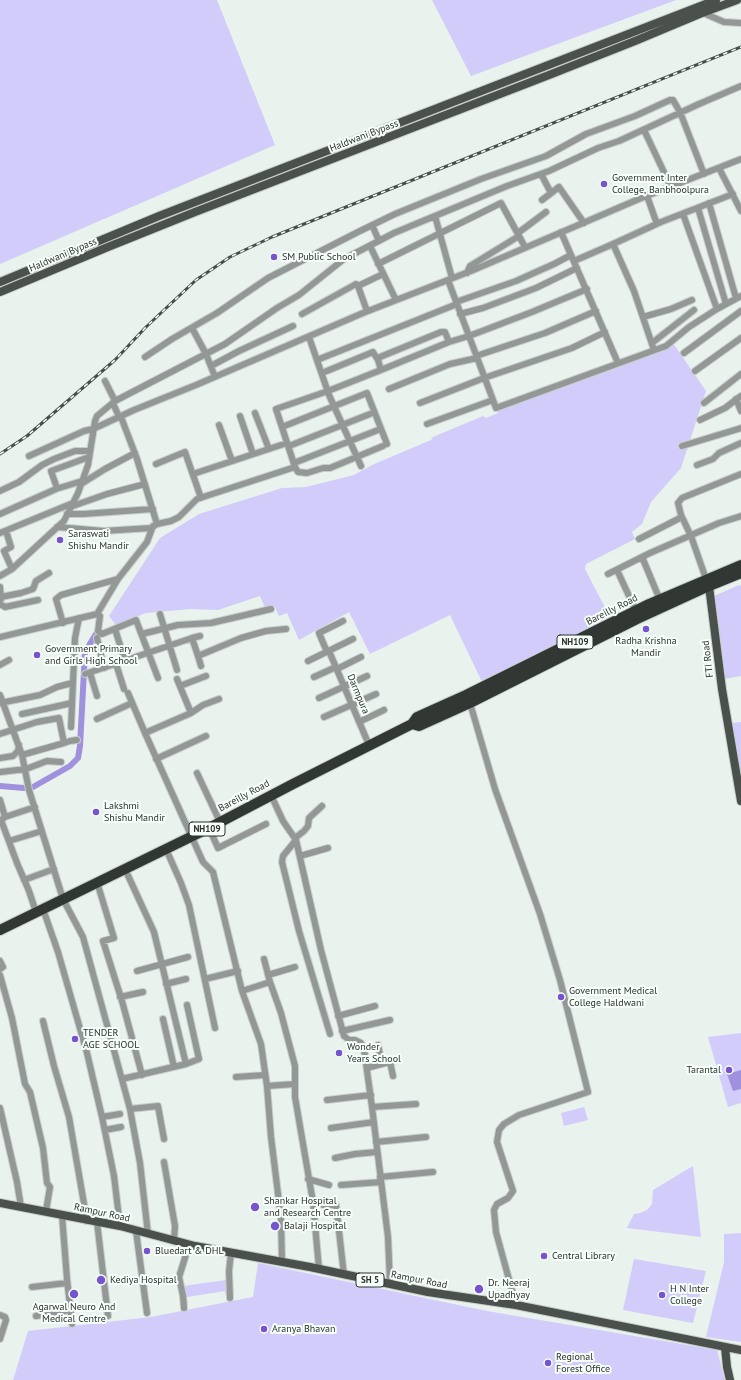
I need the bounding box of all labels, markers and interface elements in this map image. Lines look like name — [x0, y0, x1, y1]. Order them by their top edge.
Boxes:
street label: Haldwani Bypass — [328, 117, 400, 155]
place label: Government Inter College, Banbhoolpura — [612, 172, 709, 196]
marker: Government Inter College, Banbhoolpura — [599, 179, 609, 189]
street label: Haldwani Bypass — [27, 235, 99, 275]
place label: SM Public School — [282, 251, 356, 263]
marker: SM Public School — [269, 252, 279, 262]
place label: Saraswati Shishu Mandir — [68, 528, 129, 552]
marker: Saraswati Shishu Mandir — [55, 535, 65, 545]
street label: Bareilly Road — [584, 592, 640, 628]
marker: Radha Krishna Mandir — [641, 624, 651, 634]
road number: NH109 — [557, 635, 593, 649]
place label: Radha Krishna Mandir — [615, 635, 677, 658]
street label: FTI Road — [700, 640, 716, 678]
place label: Government Primary and Girls High School — [45, 643, 137, 666]
marker: Government Primary and Girls High School — [32, 650, 42, 660]
street label: Darmpura — [344, 672, 372, 716]
street label: Bareilly Road — [216, 777, 272, 815]
place label: Lakshmi Shishu Mandir — [104, 800, 165, 824]
marker: Lakshmi Shishu Mandir — [91, 807, 101, 817]
road number: NH109 — [189, 822, 225, 836]
place label: Government Medical College Haldwani — [569, 985, 657, 1008]
marker: Government Medical College Haldwani — [556, 992, 566, 1002]
place label: TENDER AGE SCHOOL — [83, 1027, 139, 1050]
marker: TENDER AGE SCHOOL — [70, 1034, 80, 1044]
place label: Wonder Years School — [347, 1041, 401, 1064]
marker: Wonder Years School — [334, 1048, 344, 1058]
place label: Tarantal — [686, 1064, 721, 1076]
marker: Tarantal — [724, 1065, 734, 1075]
place label: Shankar Hospital and Research Centre — [264, 1195, 351, 1218]
street label: Rampur Road — [73, 1201, 131, 1225]
marker: Shankar Hospital and Research Centre — [249, 1201, 261, 1213]
marker: Balaji Hospital — [269, 1220, 281, 1232]
place label: Balaji Hospital — [284, 1220, 346, 1232]
place label: Bluedart & DHL — [155, 1245, 224, 1257]
marker: Bluedart & DHL — [142, 1246, 152, 1256]
place label: Central Library — [552, 1250, 615, 1262]
marker: Central Library — [539, 1251, 549, 1261]
street label: Rampur Road — [390, 1269, 448, 1291]
road number: SH 5 — [356, 1273, 384, 1287]
marker: Kediya Hospital — [95, 1274, 107, 1286]
place label: Kediya Hospital — [110, 1274, 177, 1286]
place label: Dr. Neeraj Upadhyay — [488, 1277, 530, 1300]
marker: Dr. Neeraj Upadhyay — [473, 1283, 485, 1295]
place label: H N Inter College — [670, 1283, 709, 1306]
marker: Agarwal Neuro And Medical Centre — [68, 1288, 80, 1300]
marker: H N Inter College — [657, 1290, 667, 1300]
place label: Agarwal Neuro And Medical Centre — [33, 1301, 115, 1324]
place label: Aranya Bhavan — [272, 1323, 335, 1335]
marker: Aranya Bhavan — [259, 1324, 269, 1334]
place label: Regional Forest Office — [556, 1351, 610, 1374]
marker: Regional Forest Office — [543, 1358, 553, 1368]

